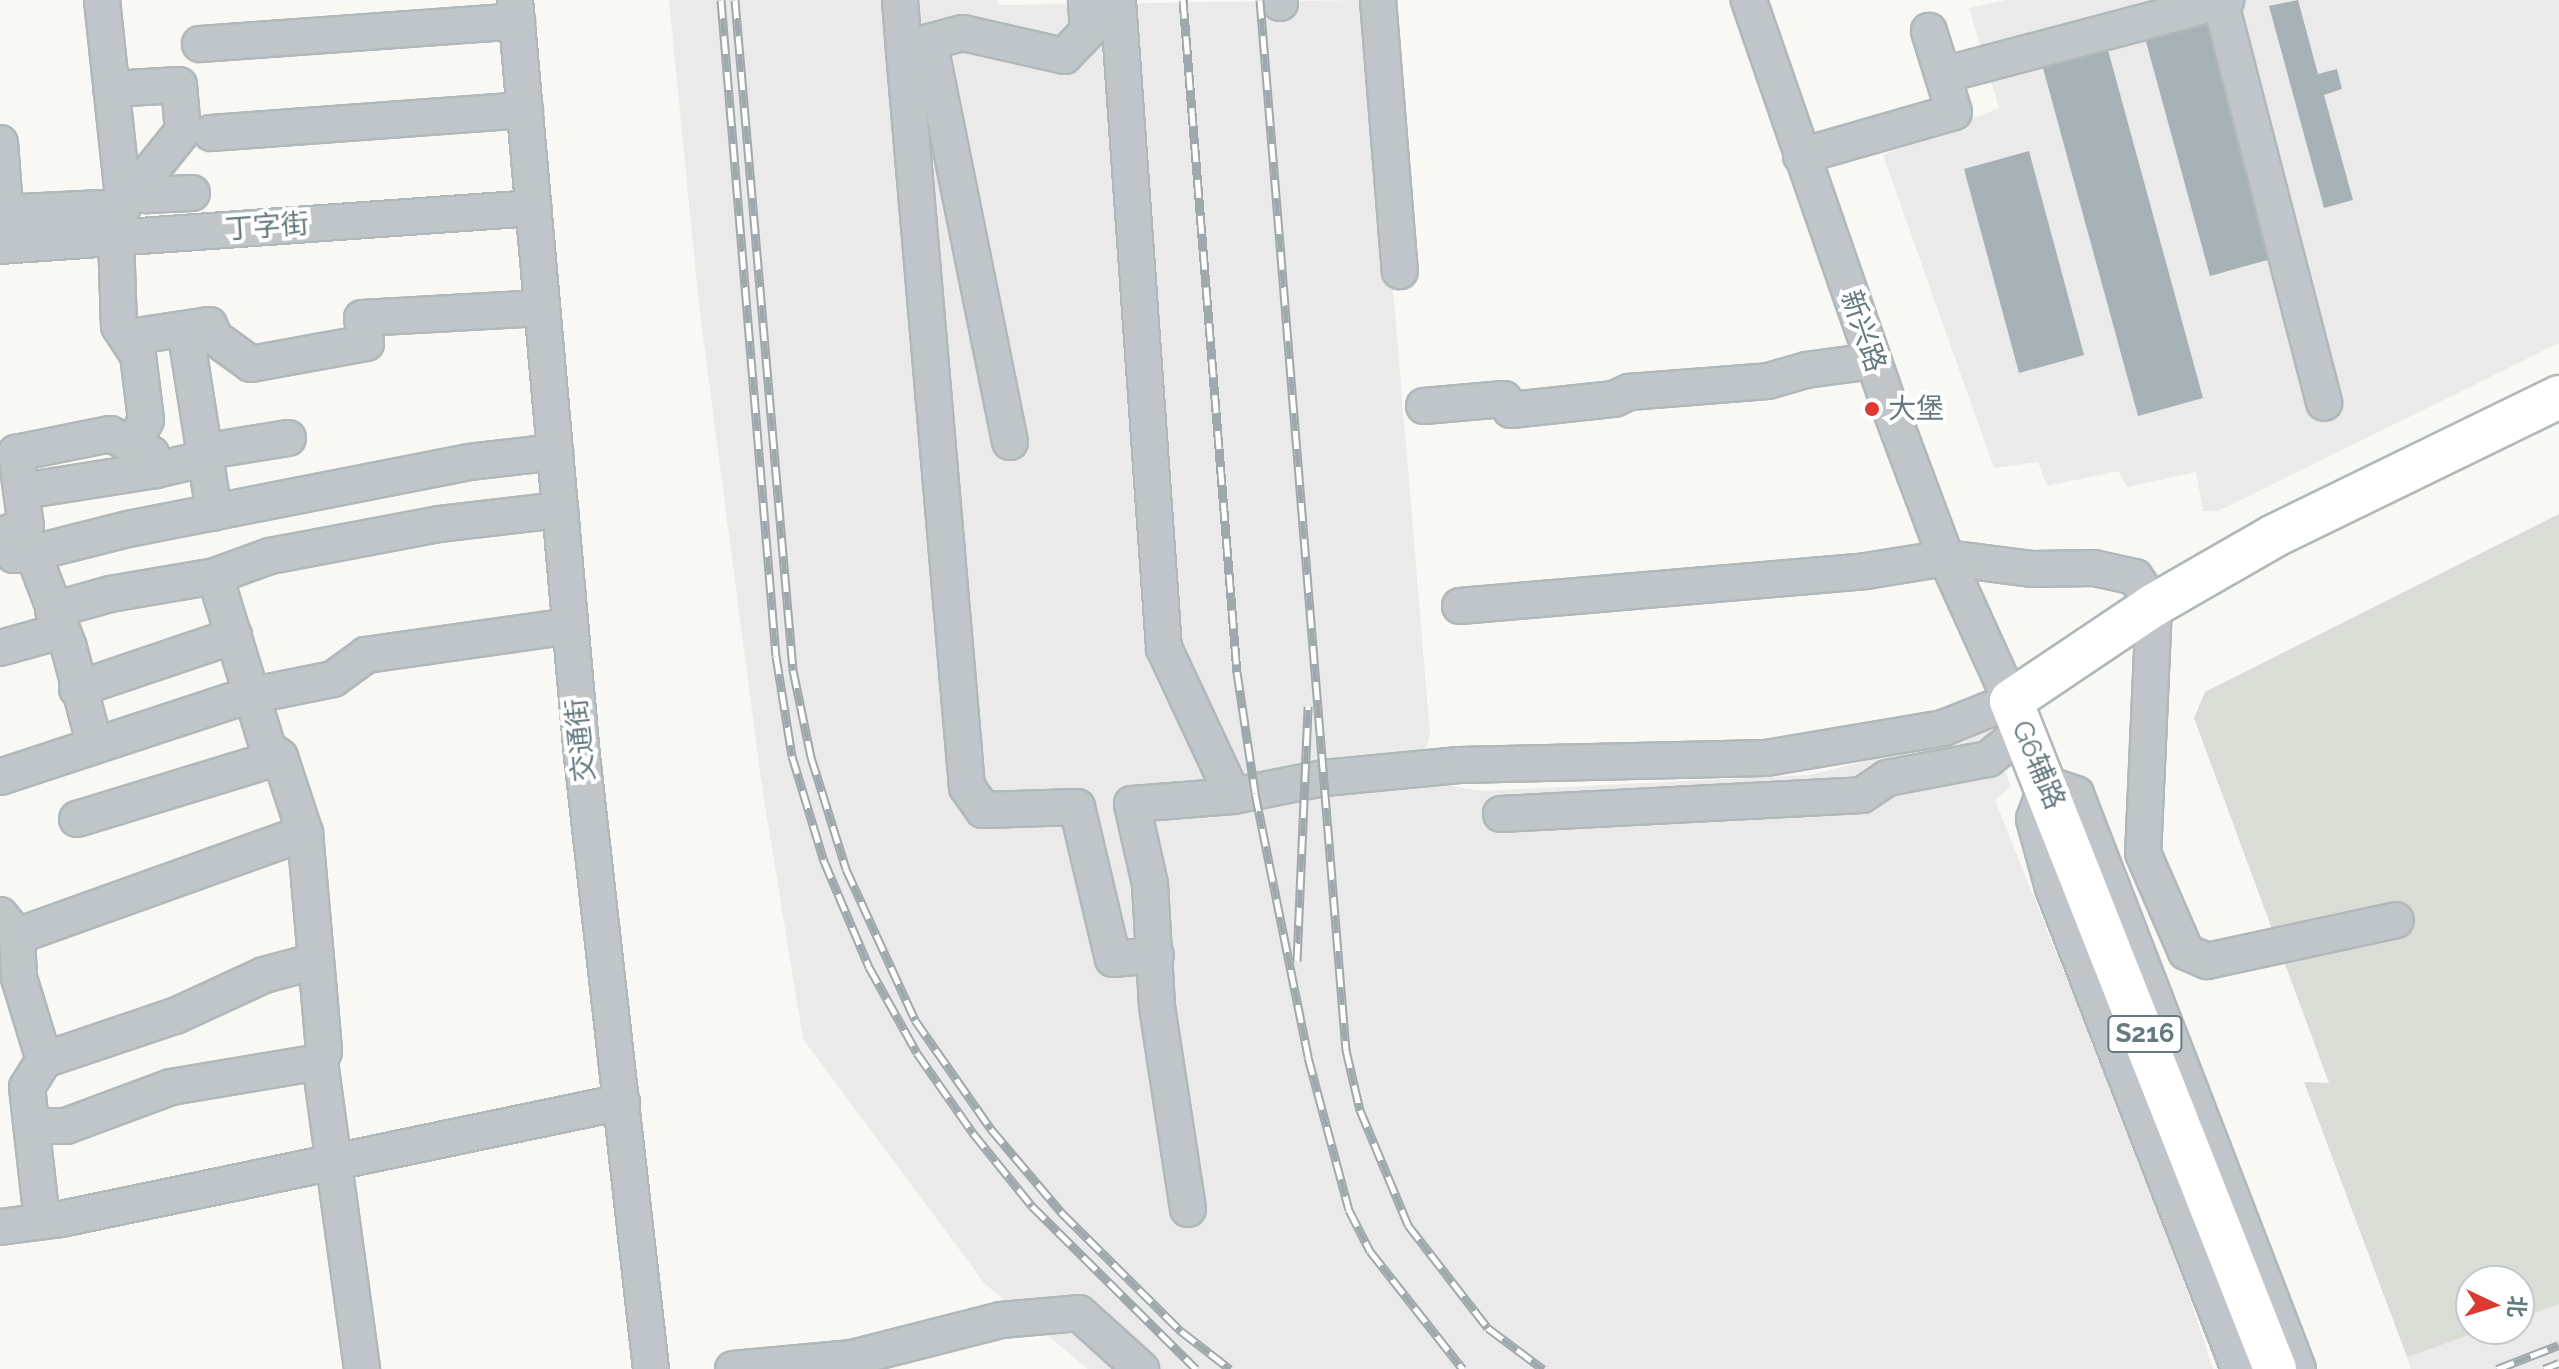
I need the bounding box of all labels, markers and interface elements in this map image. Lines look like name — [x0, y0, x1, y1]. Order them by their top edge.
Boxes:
street label: 丁字街 — [224, 207, 310, 247]
street label: 新兴路 — [1833, 286, 1893, 376]
place label: 大堡 — [1888, 392, 1944, 426]
marker: 大堡 — [1863, 400, 1881, 418]
street label: 交通街 — [560, 696, 602, 784]
street label: G6辅路 — [2004, 716, 2072, 814]
road number: S216 — [2107, 1012, 2183, 1056]
north arrow — [2455, 1265, 2535, 1345]
text: 北 — [2503, 1295, 2531, 1318]

